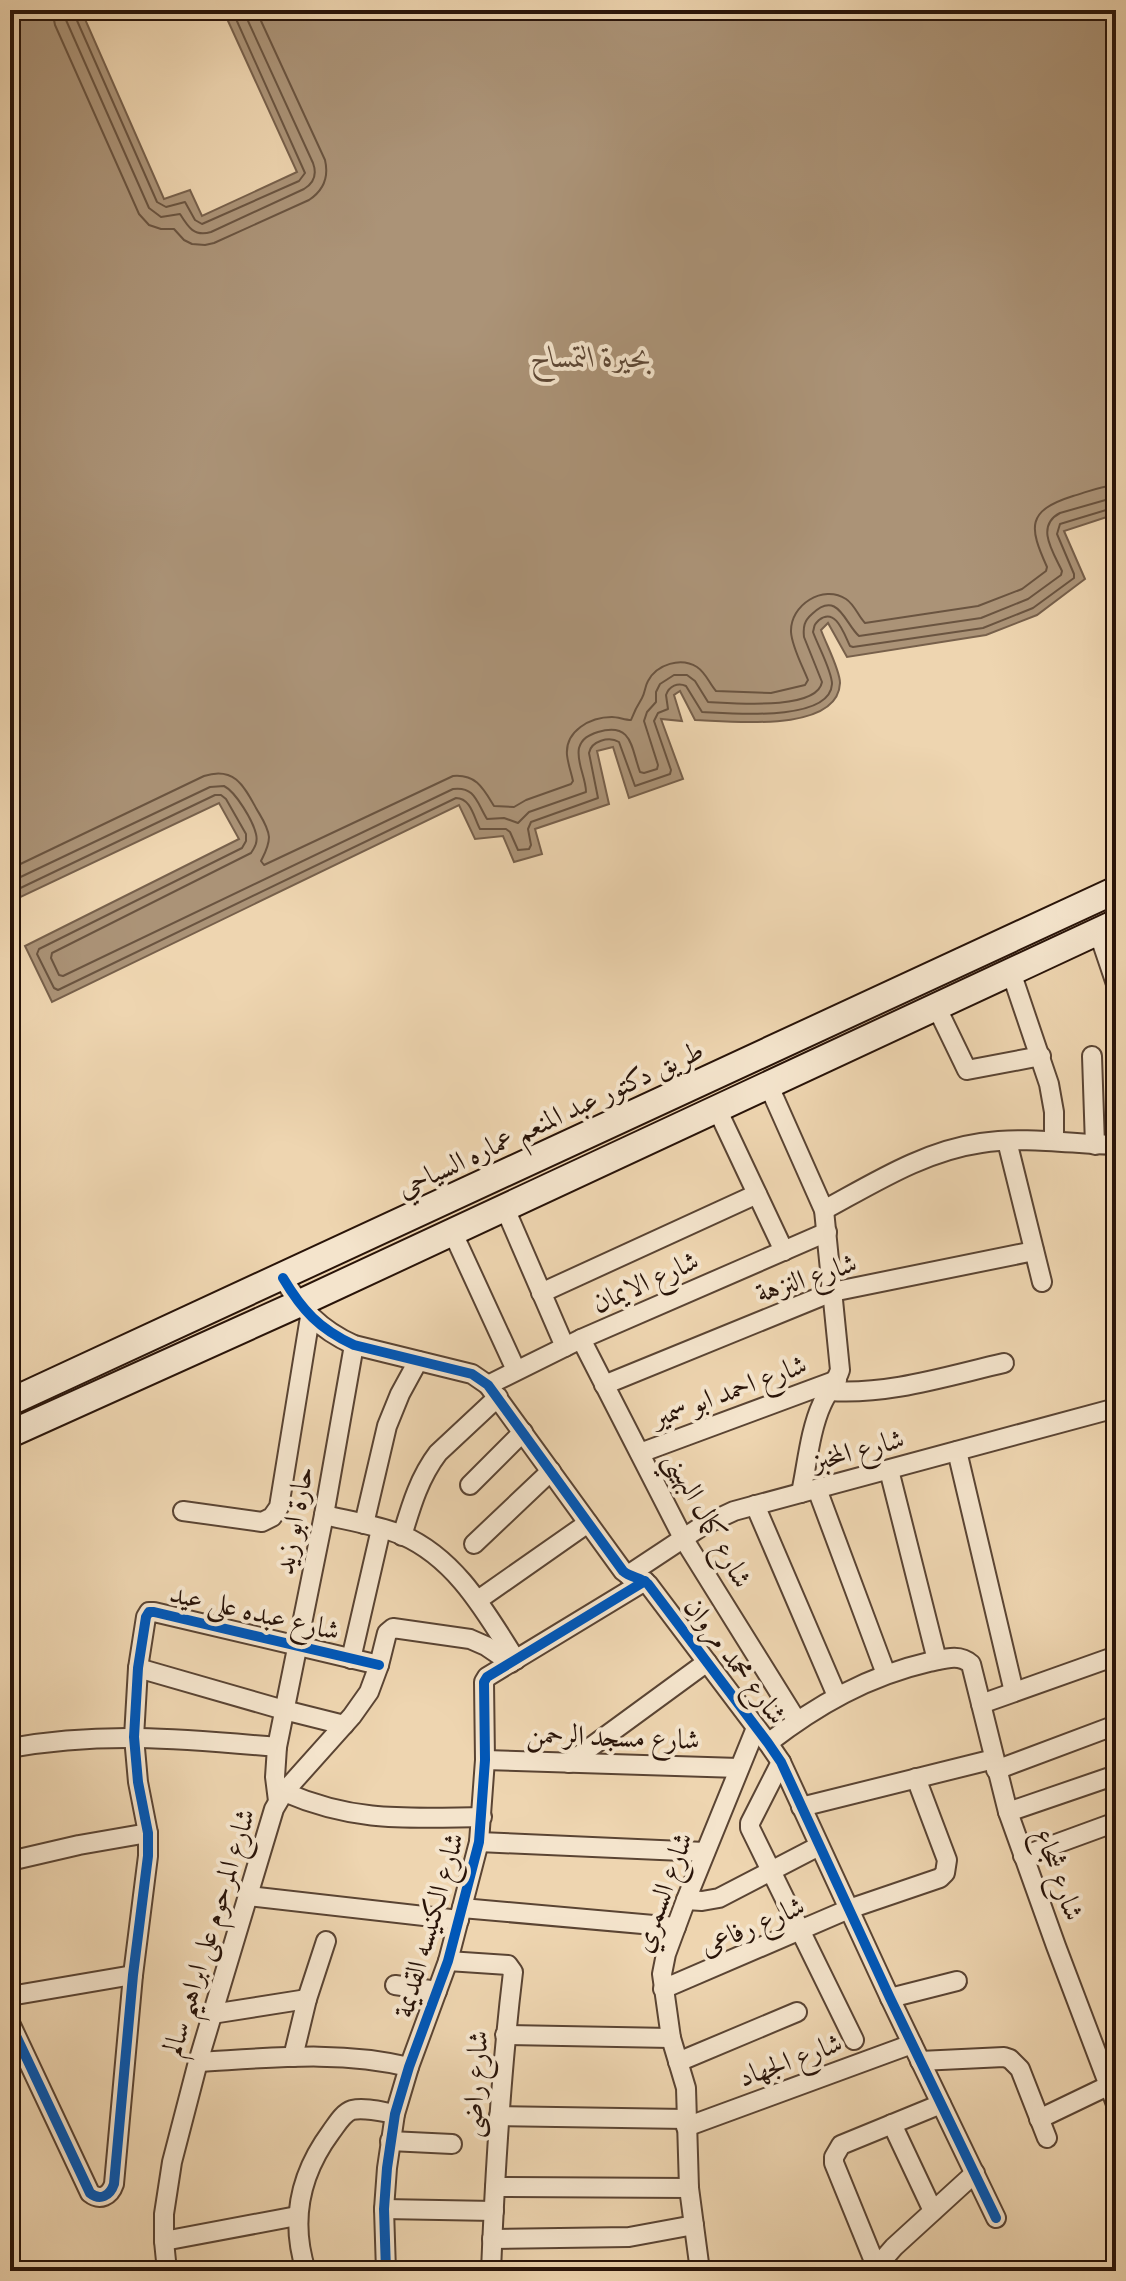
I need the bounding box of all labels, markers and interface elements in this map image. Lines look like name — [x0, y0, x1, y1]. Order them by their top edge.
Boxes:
water label: بحيرة التمساح — [530, 339, 652, 383]
street label: طريق دكتور عبد المنعم عماره السياحي — [391, 1032, 713, 1213]
street label: شارع الايمان — [586, 1242, 707, 1326]
street label: شارع النزهة — [751, 1245, 863, 1316]
street label: شارع احمد ابو سمير — [644, 1346, 813, 1441]
street label: شارع المخبز — [805, 1420, 910, 1485]
street label: شارع كمال البهيني — [649, 1445, 760, 1598]
street label: حارة ابو زيد — [266, 1463, 321, 1577]
street label: شارع عبده على عيد — [165, 1575, 343, 1654]
street label: شارع محمد مروان — [672, 1590, 795, 1735]
street label: شارع مسجد الرحمن — [525, 1716, 700, 1763]
street label: شارع المرحوم على ابراهيم سالم — [154, 1804, 272, 2063]
street label: شارع شجاع — [1021, 1823, 1092, 1927]
street label: شارع السمري — [625, 1827, 706, 1959]
street label: شارع الكنيسه القديمة — [385, 1828, 477, 2023]
street label: شارع رفاعى — [694, 1888, 812, 1969]
street label: شارع الجهاد — [733, 2025, 849, 2100]
street label: شارع راضى — [453, 2029, 502, 2139]

